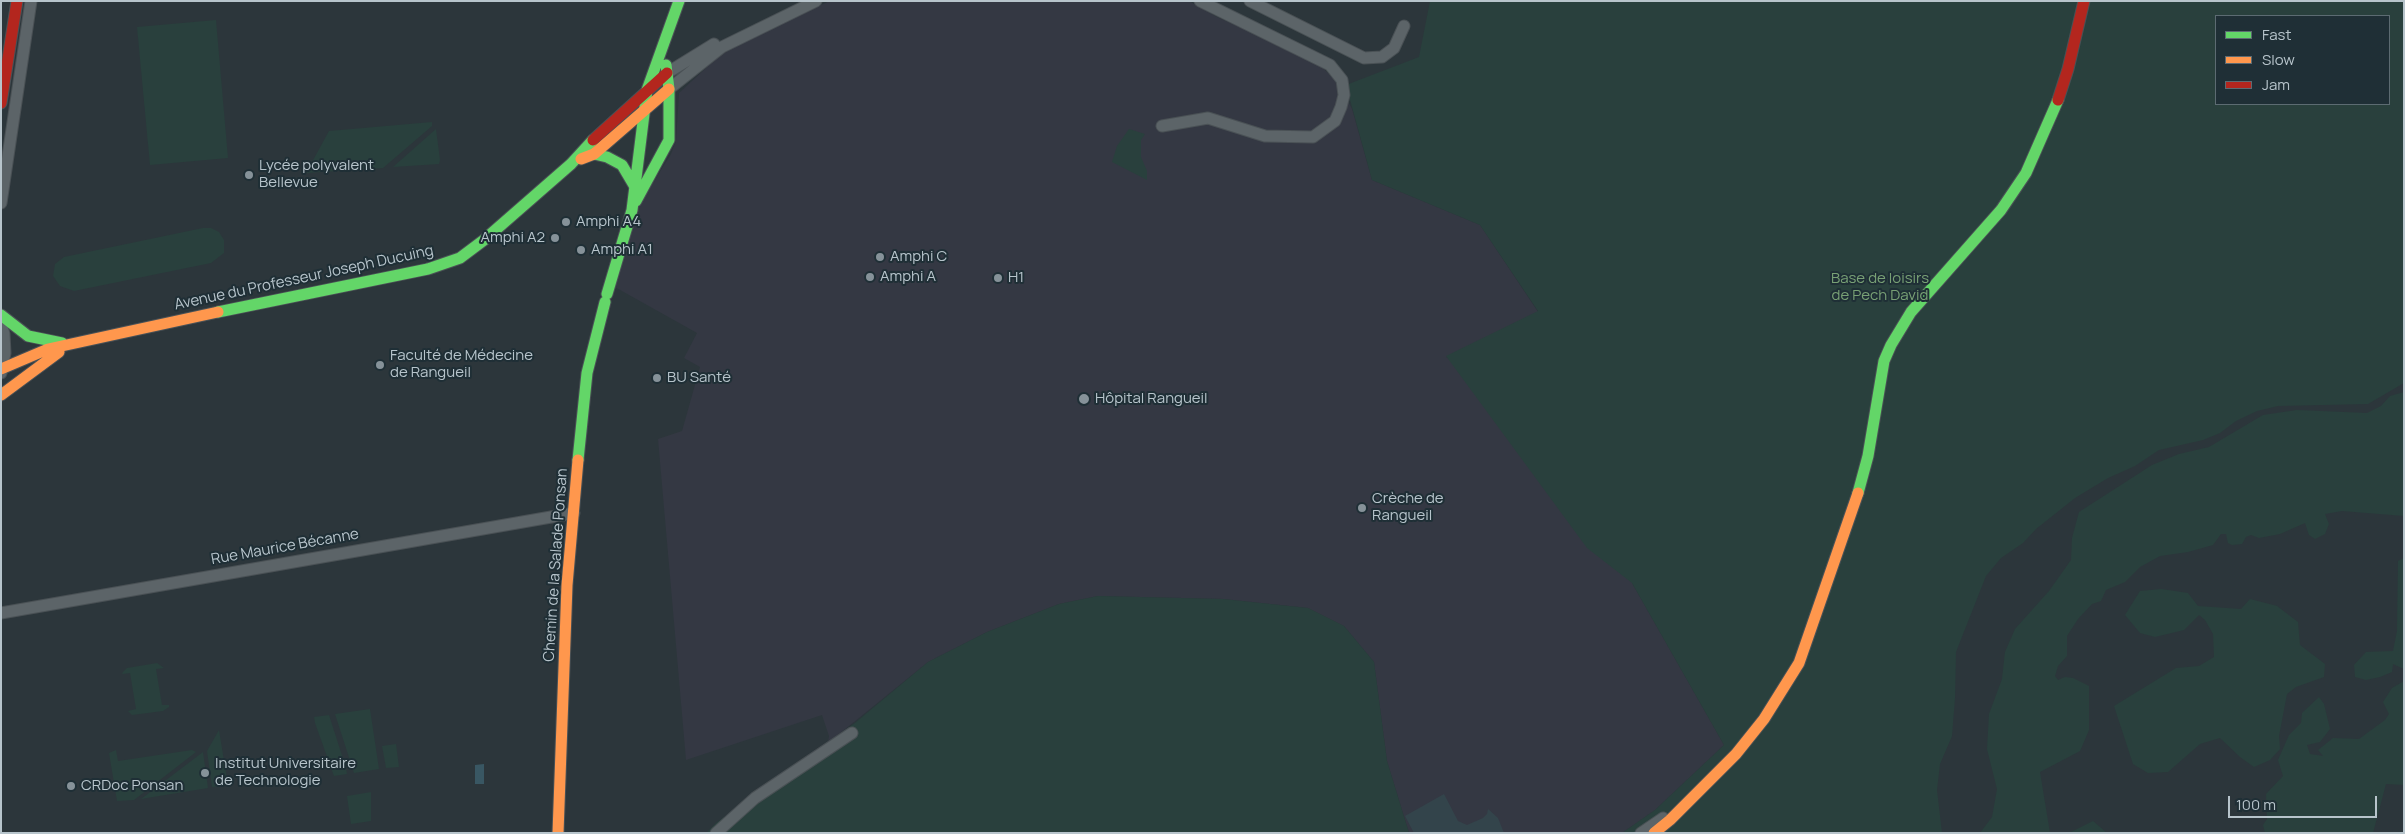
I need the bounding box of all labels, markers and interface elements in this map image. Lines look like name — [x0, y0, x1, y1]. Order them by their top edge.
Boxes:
legend — [2215, 15, 2390, 105]
text: Fast — [2262, 24, 2291, 45]
text: Slow — [2262, 49, 2295, 70]
text: Jam — [2262, 74, 2290, 95]
place label: Lycée polyvalent Bellevue — [259, 157, 374, 192]
marker: Lycée polyvalent Bellevue — [243, 169, 255, 181]
place label: Amphi A4 — [576, 213, 641, 231]
marker: Amphi A4 — [560, 216, 572, 228]
place label: Amphi A2 — [480, 229, 545, 247]
marker: Amphi A2 — [549, 232, 561, 244]
place label: Amphi A1 — [591, 241, 653, 259]
street label: Avenue du Professeur Joseph Ducuing — [173, 242, 435, 314]
marker: Amphi A1 — [575, 244, 587, 256]
place label: Amphi C — [890, 248, 947, 266]
marker: Amphi C — [874, 251, 886, 263]
place label: Amphi A — [880, 268, 936, 286]
place label: H1 — [1008, 269, 1024, 287]
park label: Base de loisirs de Pech David — [1831, 270, 1929, 305]
marker: Amphi A — [864, 271, 876, 283]
marker: H1 — [992, 272, 1004, 284]
place label: Faculté de Médecine de Rangueil — [390, 347, 533, 382]
marker: Faculté de Médecine de Rangueil — [374, 359, 386, 371]
place label: BU Santé — [667, 369, 731, 387]
marker: BU Santé — [651, 372, 663, 384]
place label: Hôpital Rangueil — [1095, 390, 1208, 408]
marker: Hôpital Rangueil — [1077, 392, 1091, 406]
street label: Chemin de la Salade Ponsan — [540, 468, 572, 662]
place label: Crèche de Rangueil — [1372, 490, 1444, 525]
marker: Crèche de Rangueil — [1356, 502, 1368, 514]
street label: Rue Maurice Bécanne — [210, 525, 360, 569]
place label: Institut Universitaire de Technologie — [215, 755, 356, 790]
marker: Institut Universitaire de Technologie — [199, 767, 211, 779]
place label: CRDoc Ponsan — [81, 777, 183, 795]
marker: CRDoc Ponsan — [65, 780, 77, 792]
scale bar — [2230, 786, 2379, 818]
text: 100 m — [2236, 794, 2276, 815]

